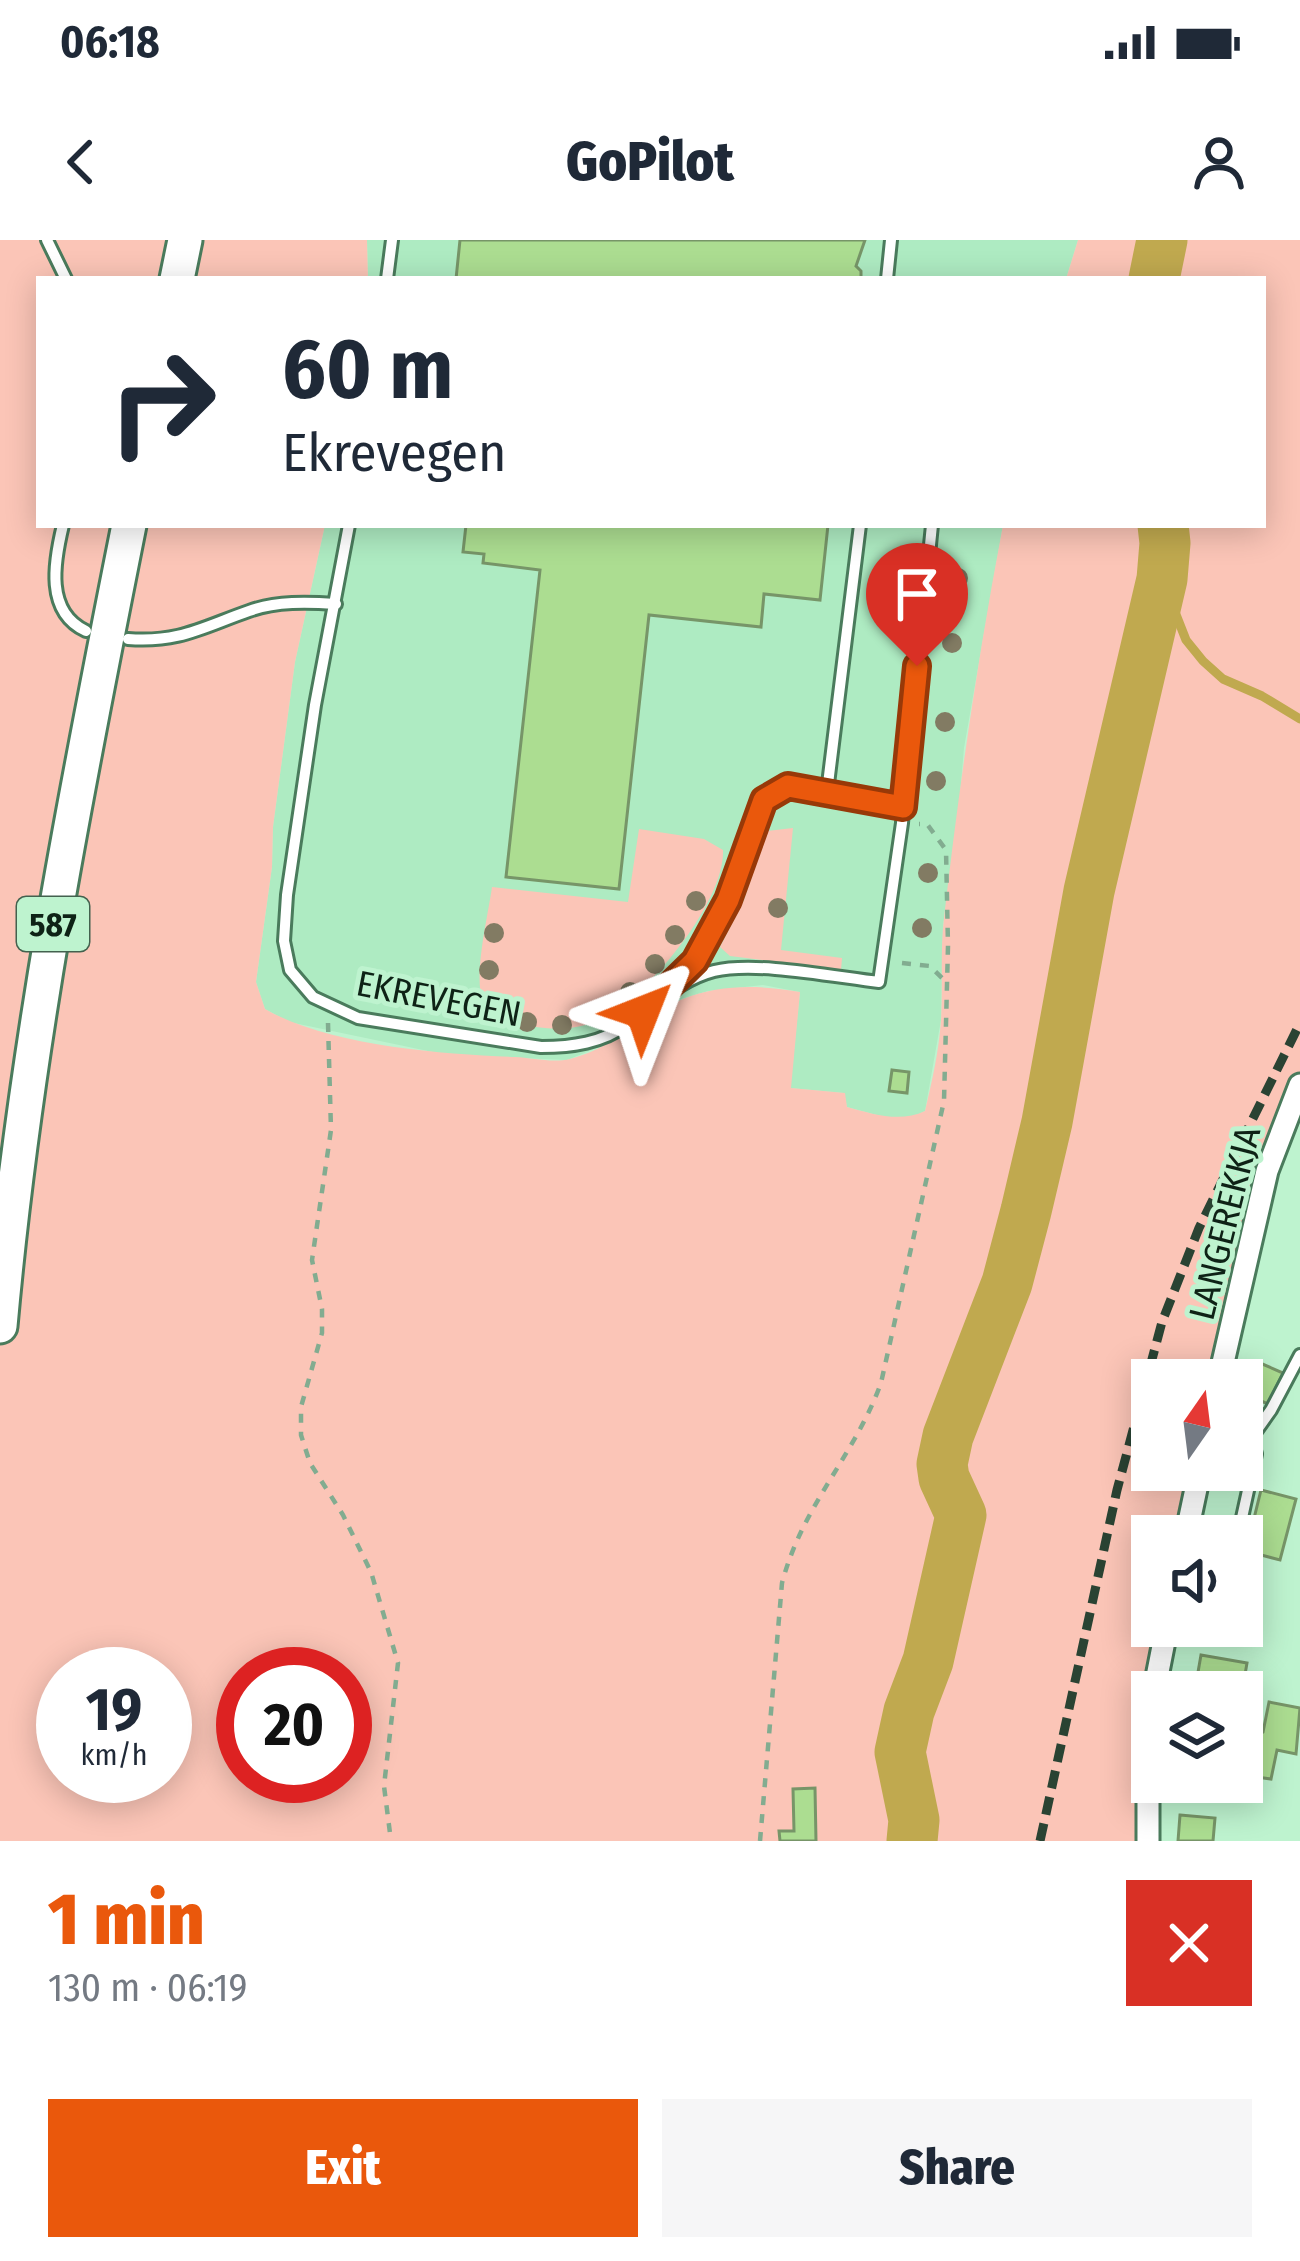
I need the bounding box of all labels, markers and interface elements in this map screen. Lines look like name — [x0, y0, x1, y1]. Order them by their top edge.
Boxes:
text: 06:18 — [60, 15, 160, 69]
icon: back — [48, 129, 114, 195]
icon: person — [1186, 129, 1252, 195]
text: GoPilot — [566, 130, 734, 194]
text: 60 m — [282, 319, 453, 420]
icon: right — [84, 324, 240, 480]
text: Ekrevegen — [282, 421, 506, 485]
pin — [866, 543, 968, 666]
icon: arrive — [884, 561, 950, 627]
road number: 587 — [17, 897, 89, 951]
position arrow — [580, 949, 706, 1075]
street label: EKREVEGEN — [353, 961, 525, 1036]
street label: LANGEREKKJA — [1180, 1122, 1270, 1324]
north arrow — [1131, 1359, 1263, 1491]
map controls — [1131, 1359, 1263, 1803]
button: sound — [1131, 1515, 1263, 1647]
speed limit sign: 20 — [216, 1647, 372, 1803]
button: layers — [1131, 1671, 1263, 1803]
text: 19 — [86, 1674, 142, 1746]
text: km/h — [81, 1737, 147, 1773]
text: 1 min — [48, 1877, 205, 1963]
button: close — [1126, 1880, 1252, 2006]
text: 130 m · 06:19 — [48, 1965, 247, 2011]
button: Exit — [48, 2099, 638, 2237]
button: Share — [662, 2099, 1252, 2237]

